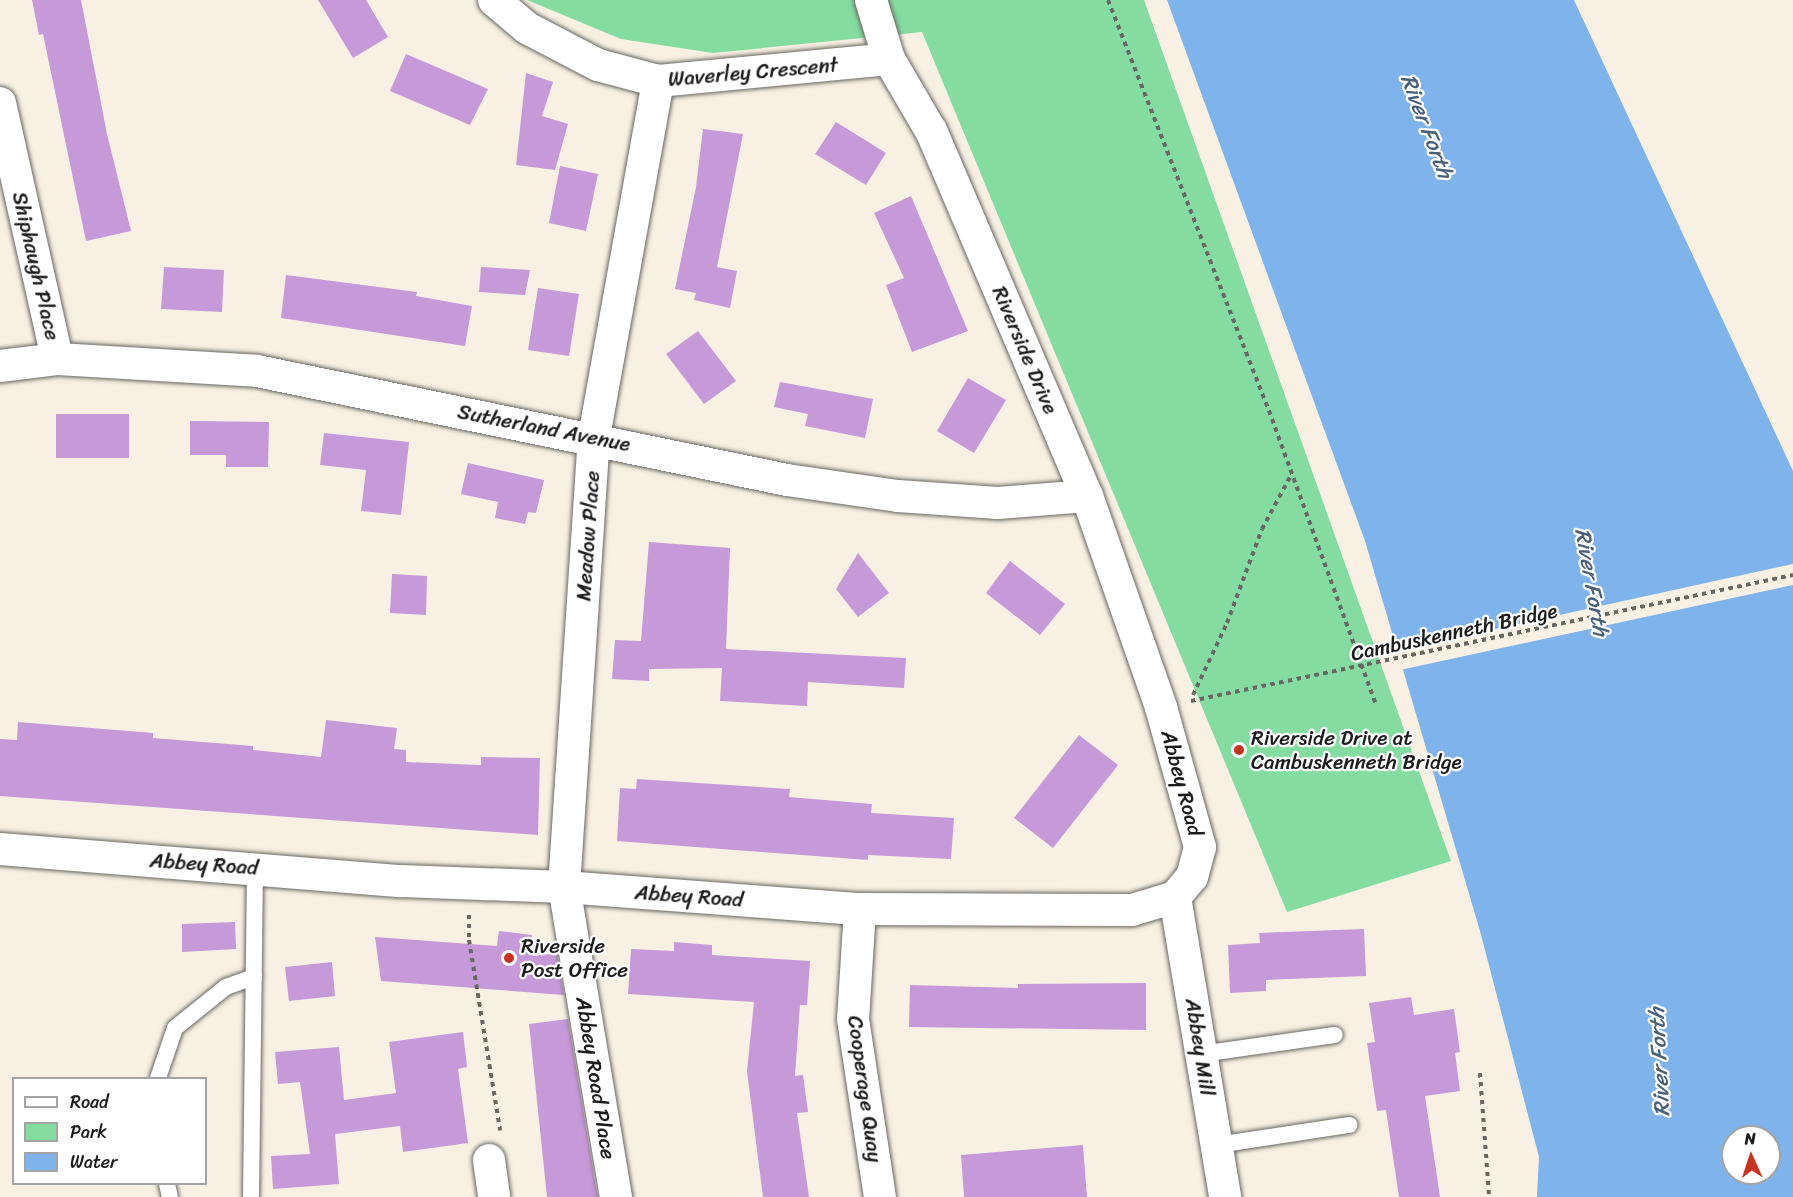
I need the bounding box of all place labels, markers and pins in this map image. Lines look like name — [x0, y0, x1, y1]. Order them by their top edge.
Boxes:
place label: Riverside Drive at Cambuskenneth Bridge — [1251, 725, 1462, 775]
marker: Riverside Drive at Cambuskenneth Bridge — [1232, 743, 1246, 757]
place label: Riverside Post Office — [521, 933, 628, 983]
marker: Riverside Post Office — [502, 951, 516, 965]

